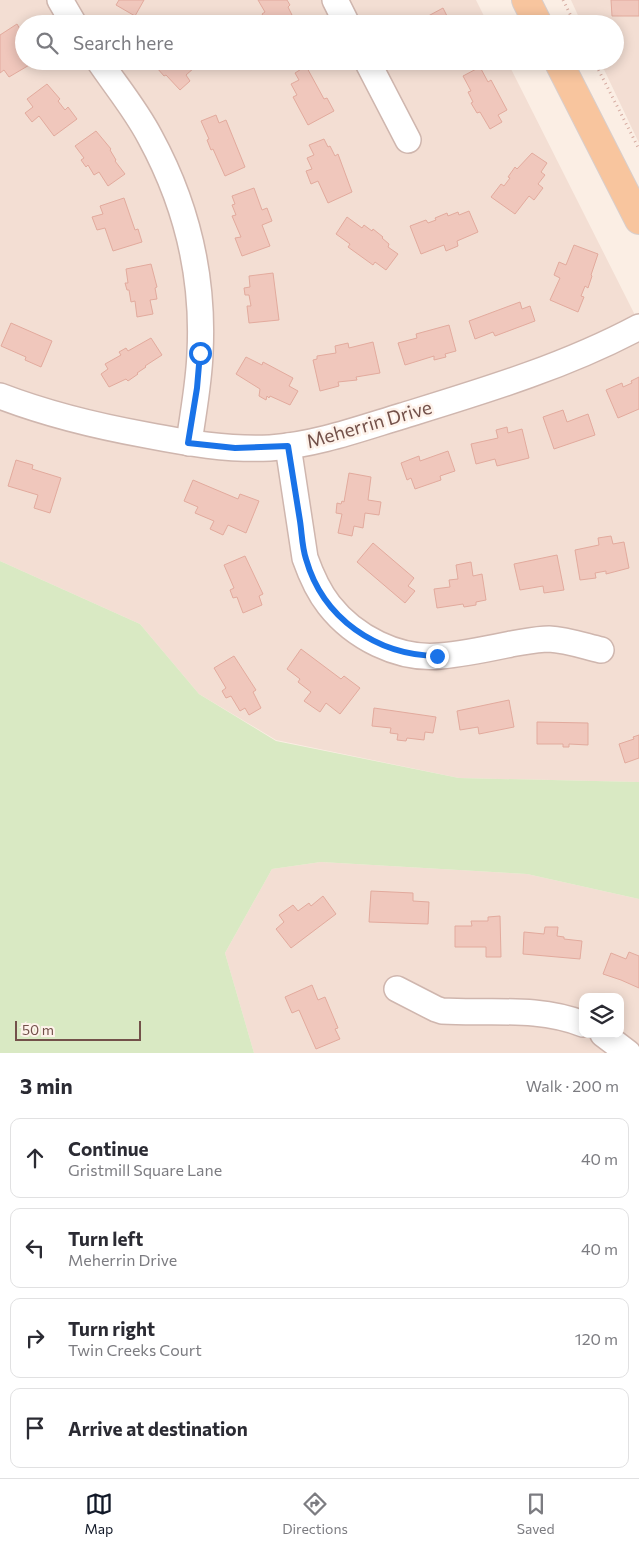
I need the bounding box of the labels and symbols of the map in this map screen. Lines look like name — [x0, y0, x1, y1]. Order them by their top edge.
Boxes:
route start — [189, 342, 212, 365]
street label: Meherrin Drive — [303, 395, 434, 452]
route end — [426, 645, 449, 668]
scale bar — [15, 1018, 141, 1041]

